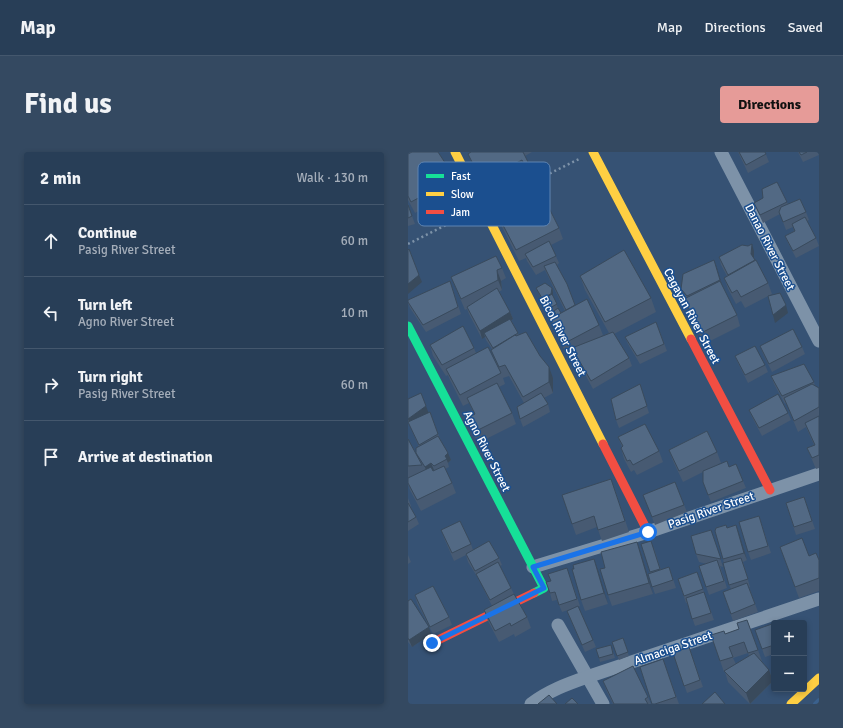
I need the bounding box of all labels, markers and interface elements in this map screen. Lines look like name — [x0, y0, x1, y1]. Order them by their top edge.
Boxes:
text: Map — [20, 16, 56, 40]
text: Map — [657, 19, 683, 36]
text: Directions — [705, 19, 766, 36]
text: Saved — [788, 19, 823, 36]
button: Directions — [720, 86, 819, 123]
text: Find us — [24, 87, 112, 121]
legend — [418, 162, 550, 226]
text: 2 min — [40, 168, 81, 189]
text: Walk · 130 m — [297, 170, 368, 186]
text: Fast — [451, 170, 471, 183]
text: Slow — [451, 188, 474, 201]
street label: Danao River Street — [741, 201, 798, 293]
text: Jam — [451, 206, 470, 219]
text: Continue — [78, 224, 137, 242]
icon: ahead — [40, 230, 62, 252]
text: 60 m — [341, 233, 368, 249]
text: Pasig River Street — [78, 242, 176, 258]
street label: Cagayan River Street — [660, 266, 723, 367]
street label: Bicol River Street — [536, 293, 589, 379]
text: Turn left — [78, 296, 132, 314]
icon: left — [40, 302, 62, 324]
text: 10 m — [341, 305, 368, 321]
text: Agno River Street — [78, 314, 174, 330]
text: Turn right — [78, 368, 143, 386]
icon: right — [40, 374, 62, 396]
text: 60 m — [341, 377, 368, 393]
text: Pasig River Street — [78, 386, 176, 402]
street label: Agno River Street — [460, 408, 513, 494]
icon: arrive — [40, 446, 62, 468]
text: Arrive at destination — [78, 448, 213, 466]
street label: Pasig River Street — [666, 489, 756, 532]
route start — [639, 523, 657, 541]
map controls — [771, 620, 807, 692]
button: + — [771, 620, 807, 656]
street label: Almaciga Street — [632, 628, 714, 669]
route end — [423, 634, 441, 652]
button: − — [771, 656, 807, 692]

